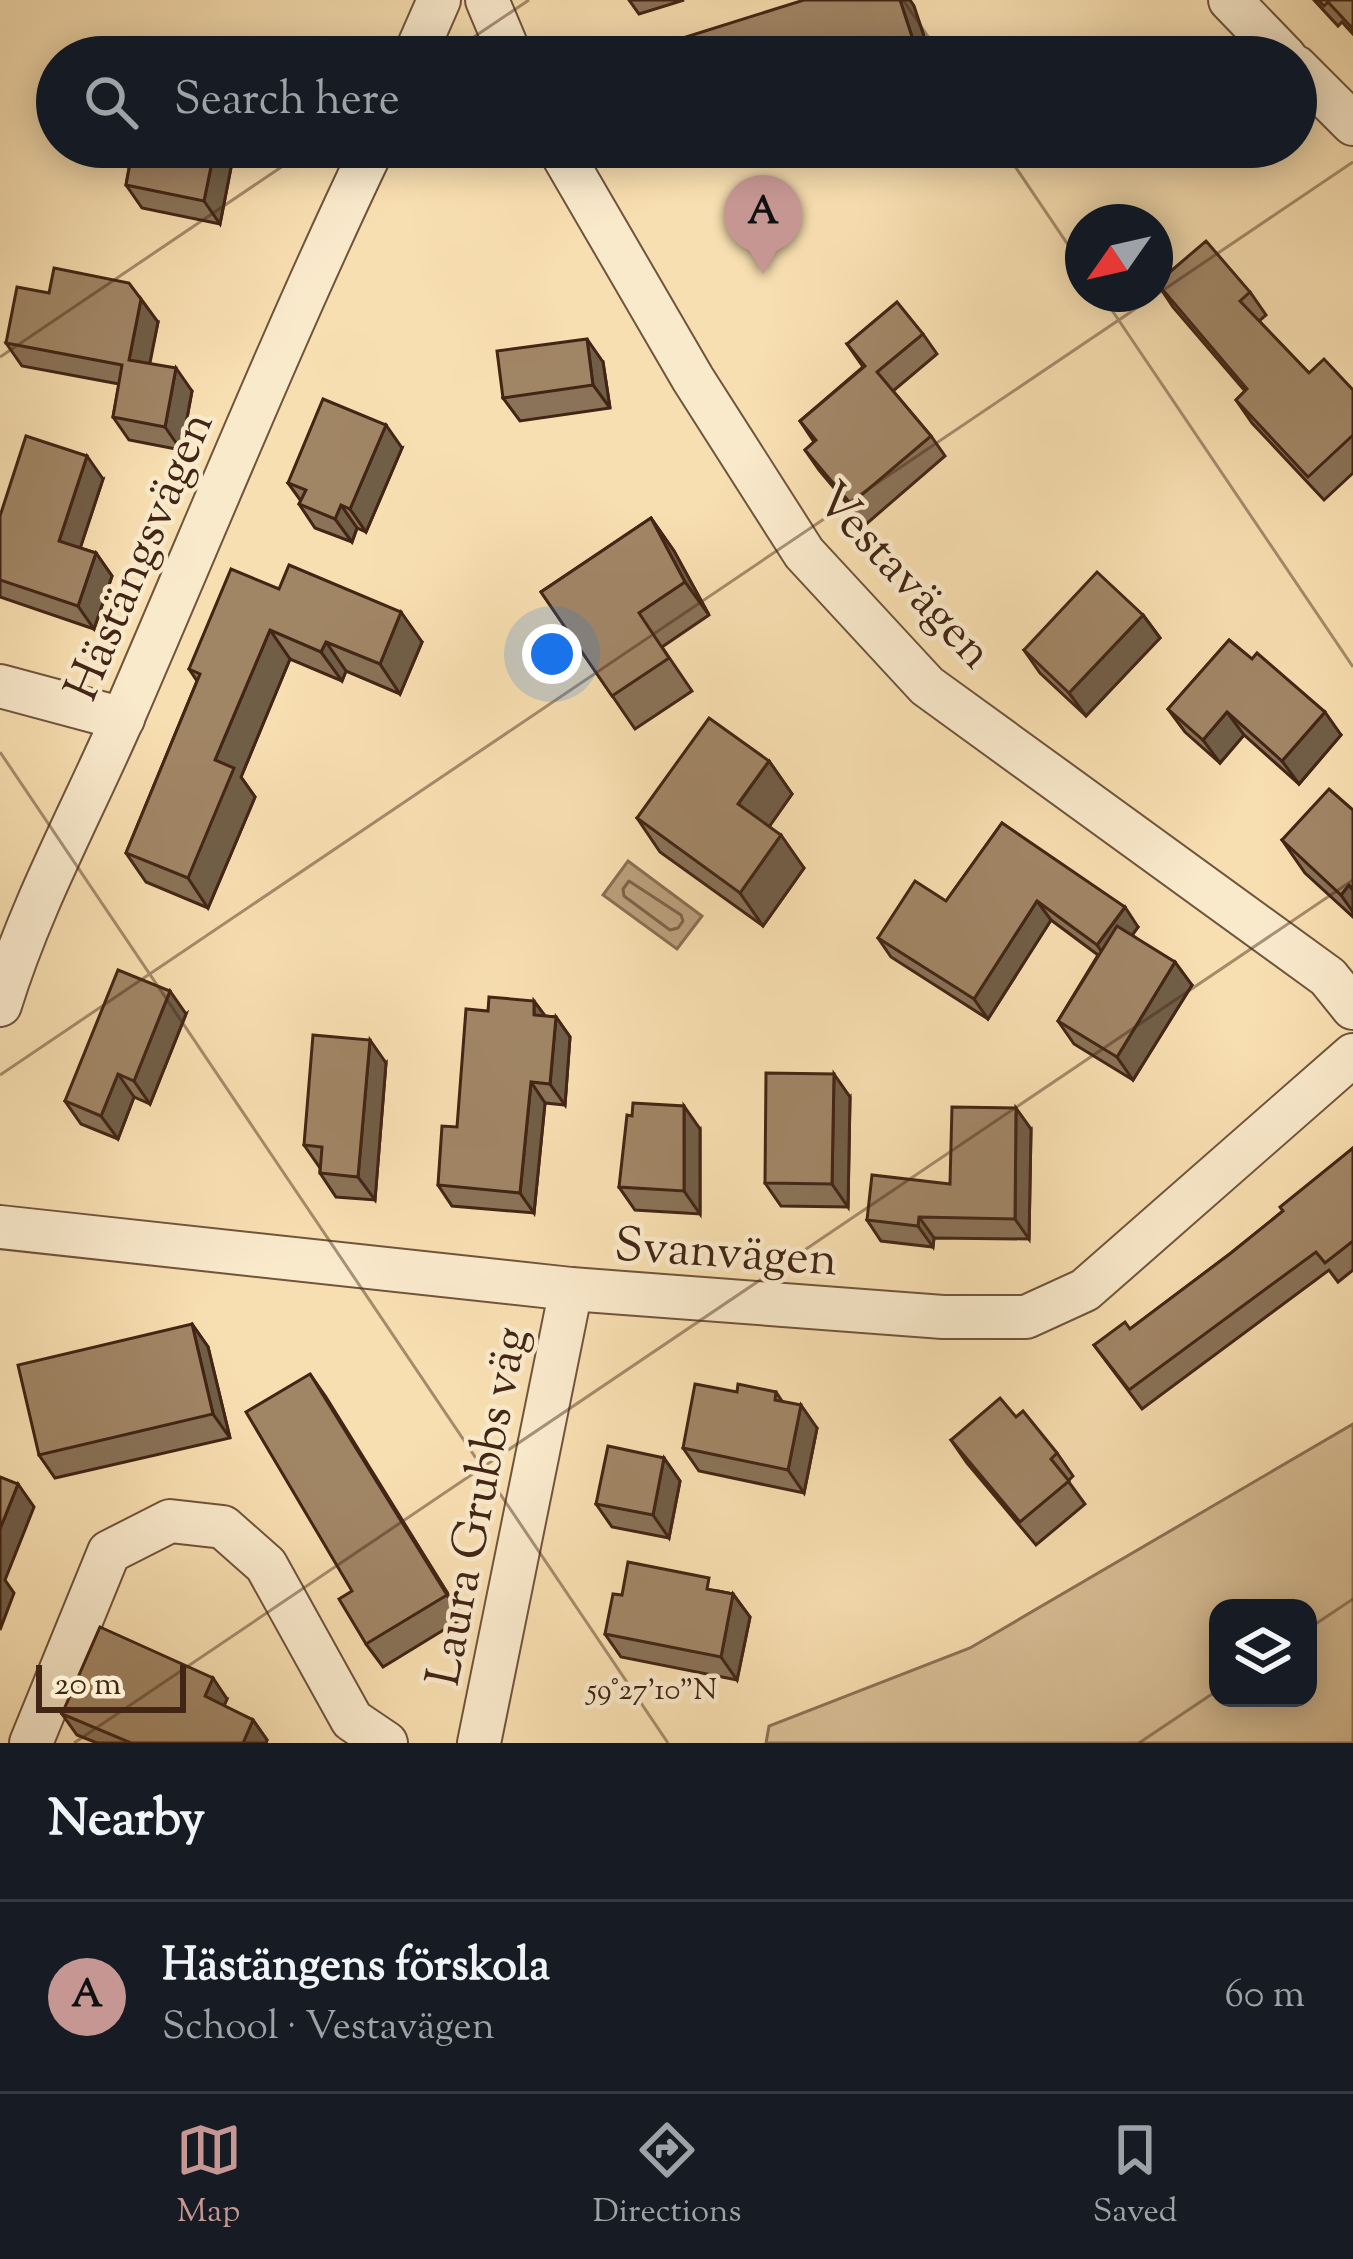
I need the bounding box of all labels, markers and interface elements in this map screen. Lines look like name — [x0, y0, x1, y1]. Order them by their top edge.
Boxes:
search box — [36, 36, 1317, 168]
icon: search — [78, 69, 144, 135]
text: Search here — [174, 70, 400, 135]
pin: A — [724, 175, 802, 274]
north arrow — [1065, 204, 1173, 312]
street label: Hästängsvägen — [50, 402, 234, 712]
street label: Vestavägen — [797, 469, 1007, 687]
your location — [522, 624, 582, 684]
street label: Svanvägen — [612, 1213, 839, 1298]
street label: Laura Grubbs väg — [412, 1322, 549, 1692]
map controls — [1209, 1599, 1317, 1707]
button: layers — [1209, 1599, 1317, 1707]
scale bar — [36, 1659, 186, 1712]
text: 20 m — [54, 1662, 121, 1710]
text: 59°27'10"N — [585, 1670, 717, 1713]
text: Nearby — [48, 1785, 205, 1858]
text: Hästängens förskola — [162, 1936, 550, 2001]
text: A — [71, 1969, 103, 2025]
text: 60 m — [1224, 1969, 1305, 2025]
text: School · Vestavägen — [162, 2001, 495, 2057]
tab: Map — [176, 2117, 242, 2237]
tab: Directions — [593, 2117, 742, 2237]
tab: Saved — [1093, 2117, 1177, 2237]

